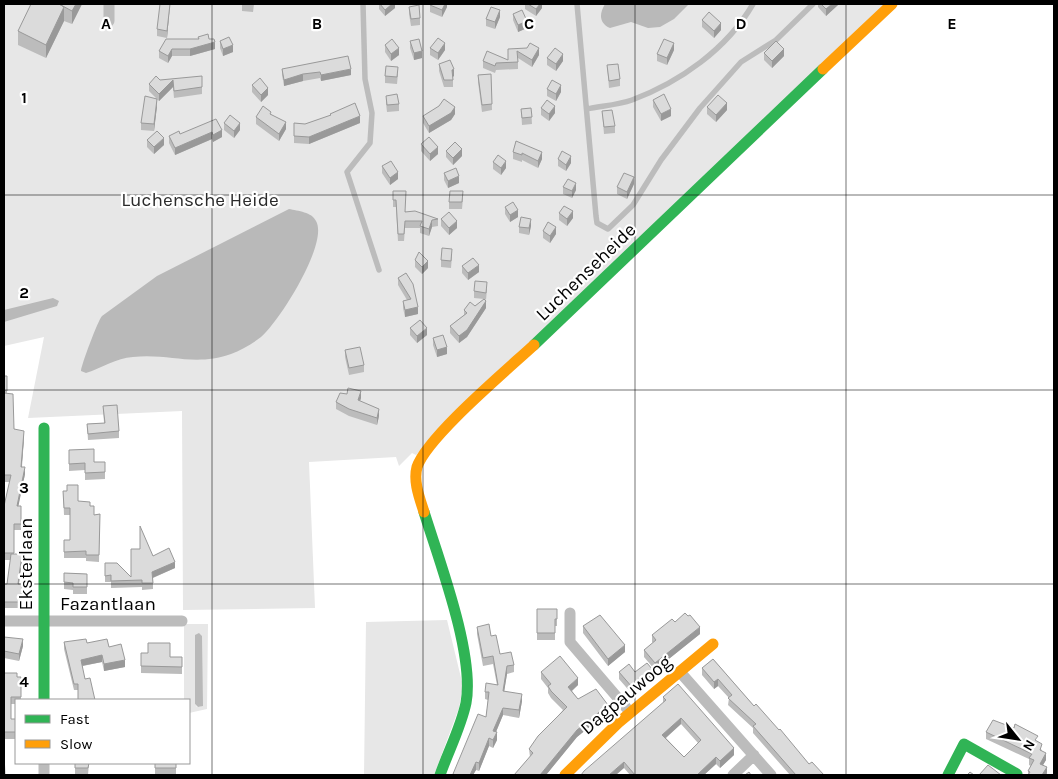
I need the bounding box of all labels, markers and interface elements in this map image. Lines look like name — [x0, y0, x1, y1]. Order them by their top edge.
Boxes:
text: A — [101, 14, 111, 33]
text: B — [312, 14, 322, 33]
text: C — [524, 14, 534, 33]
text: D — [736, 14, 747, 33]
text: E — [947, 14, 957, 33]
text: 1 — [21, 88, 27, 107]
park label: Luchensche Heide — [121, 189, 279, 211]
street label: Luchenseheide — [531, 219, 641, 325]
text: 2 — [19, 283, 29, 302]
text: 3 — [19, 478, 29, 497]
street label: Eksterlaan — [15, 518, 37, 610]
street label: Fazantlaan — [60, 593, 156, 615]
street label: Dagpauwoog — [576, 650, 676, 739]
text: 4 — [19, 672, 29, 691]
legend — [15, 699, 190, 764]
text: Fast — [60, 710, 90, 728]
north arrow — [993, 714, 1043, 764]
text: Slow — [60, 735, 92, 753]
text: N — [1019, 737, 1039, 754]

